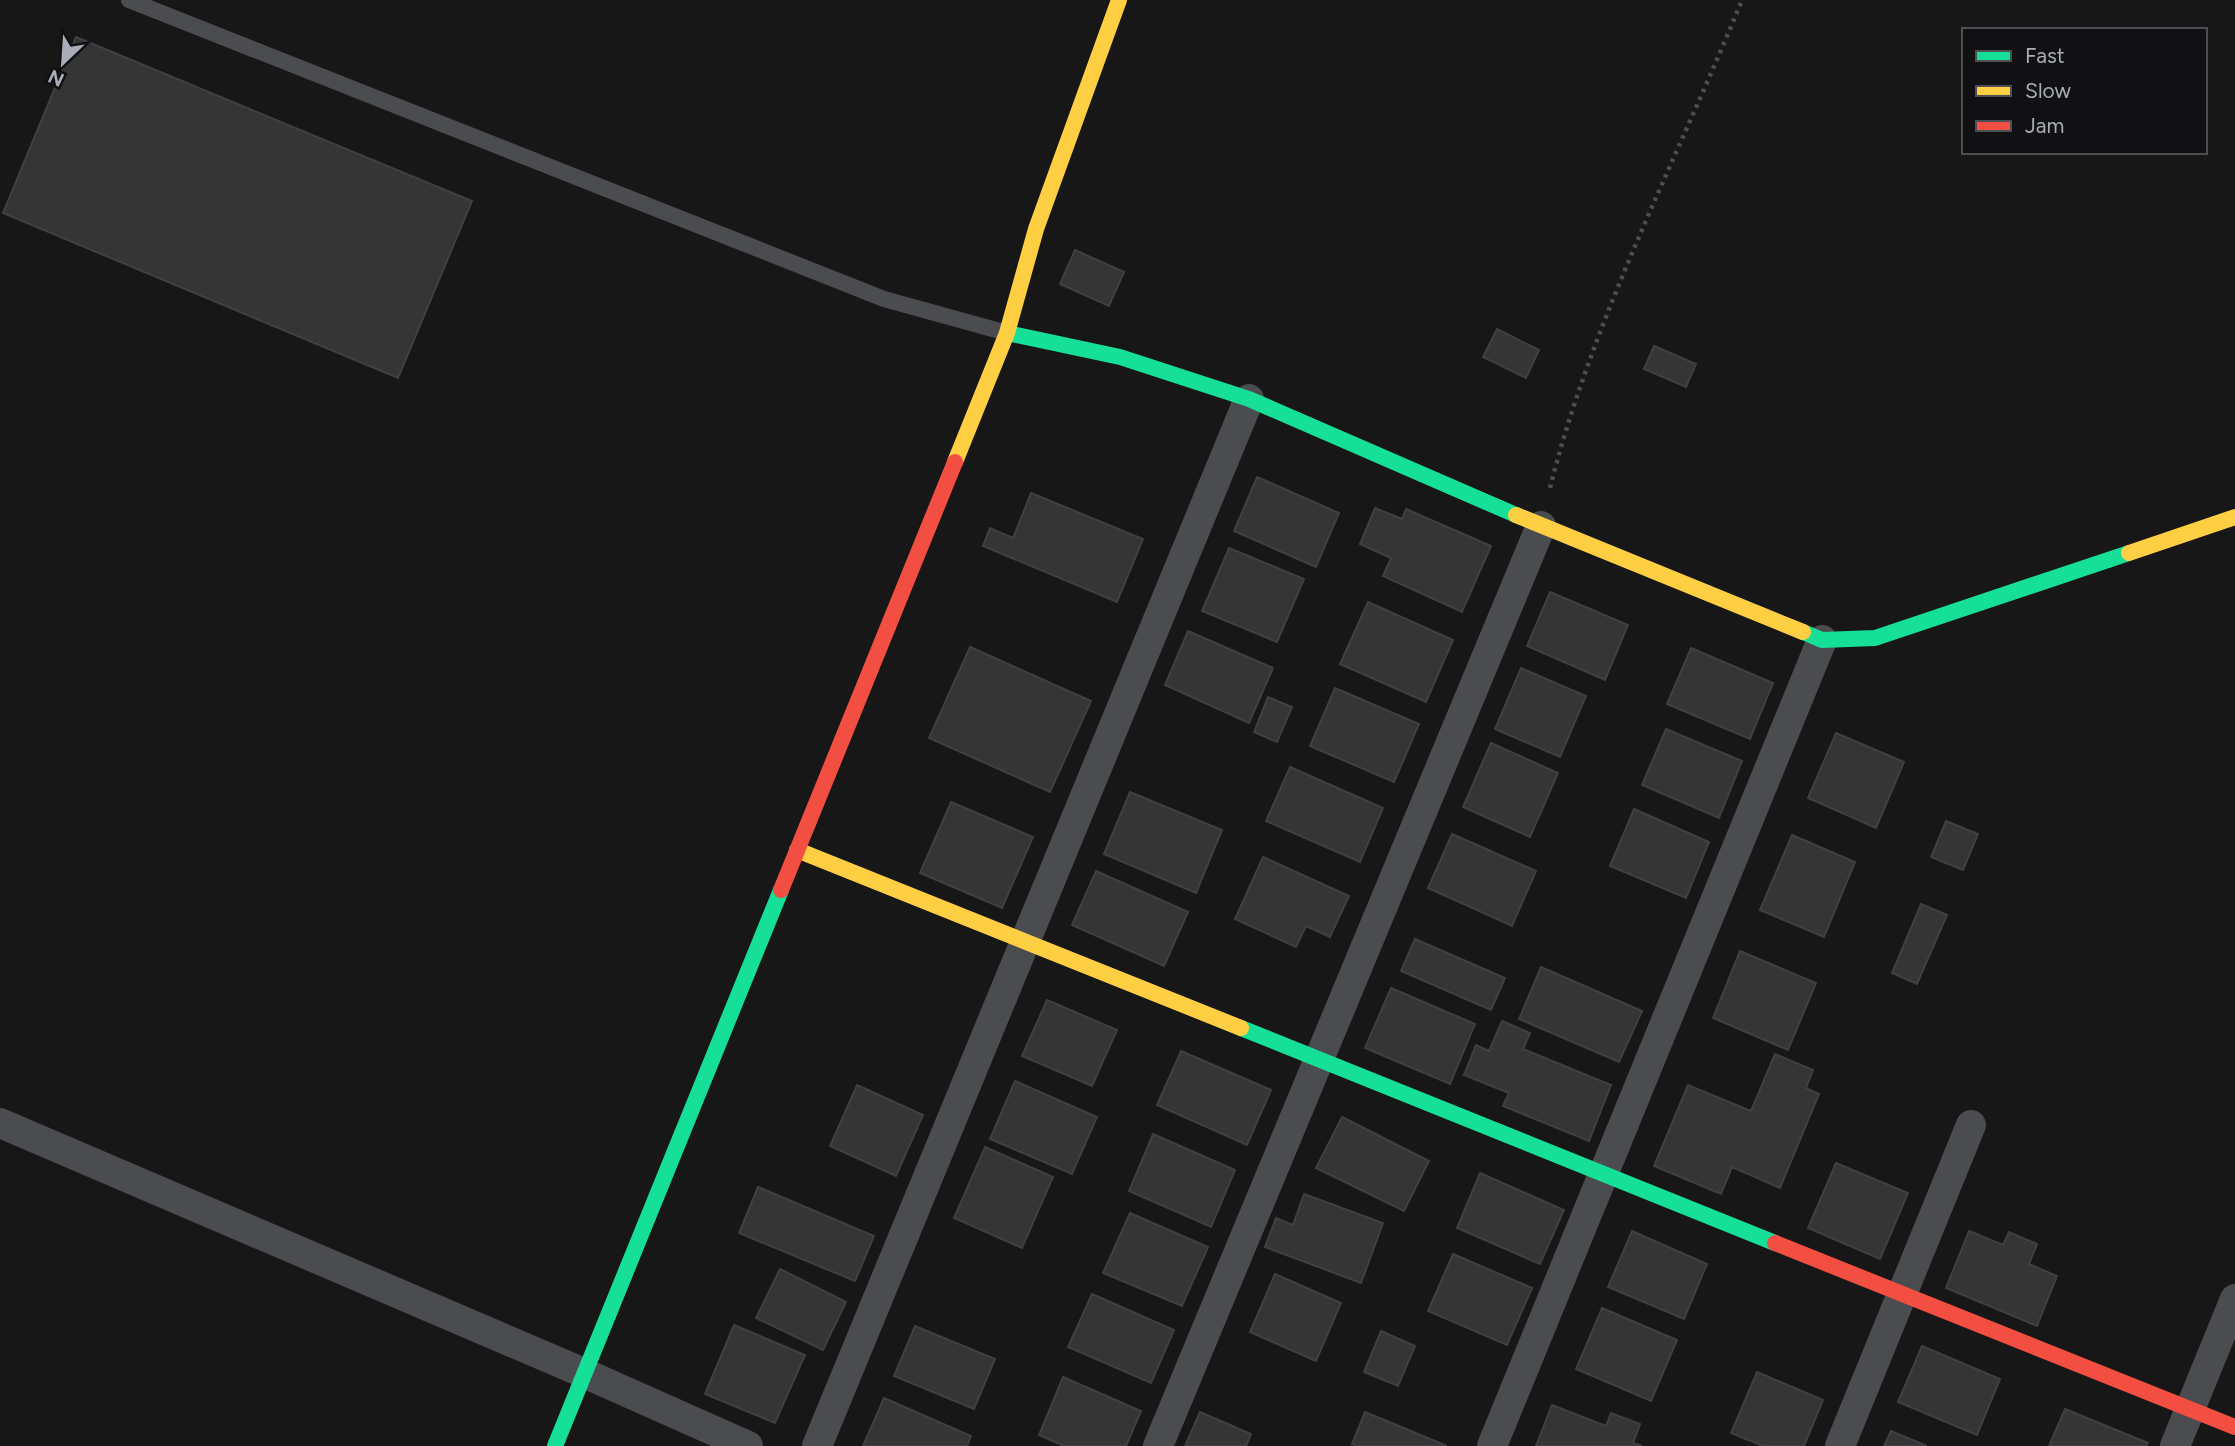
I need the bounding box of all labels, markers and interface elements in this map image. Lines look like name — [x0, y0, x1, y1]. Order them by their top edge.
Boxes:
north arrow — [28, 28, 98, 98]
legend — [1962, 28, 2207, 154]
text: Fast — [2025, 43, 2065, 68]
text: N — [45, 64, 68, 91]
text: Slow — [2025, 78, 2071, 103]
text: Jam — [2025, 113, 2064, 138]

